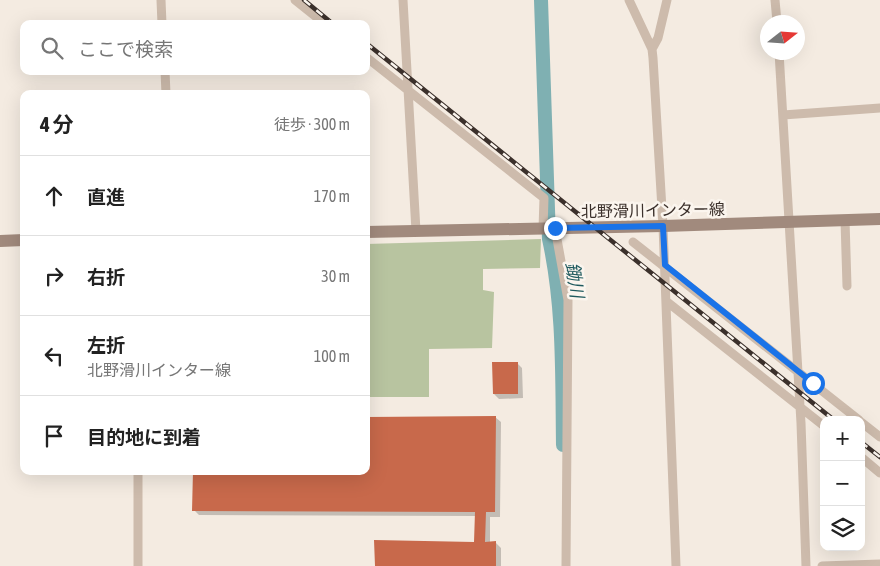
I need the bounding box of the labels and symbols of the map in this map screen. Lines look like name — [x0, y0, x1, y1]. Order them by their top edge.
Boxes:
north arrow — [760, 15, 805, 60]
street label: 北野滑川インター線 — [581, 200, 725, 220]
route end — [544, 217, 567, 240]
water label: 鋤川 — [562, 261, 588, 301]
route start — [802, 372, 825, 395]

